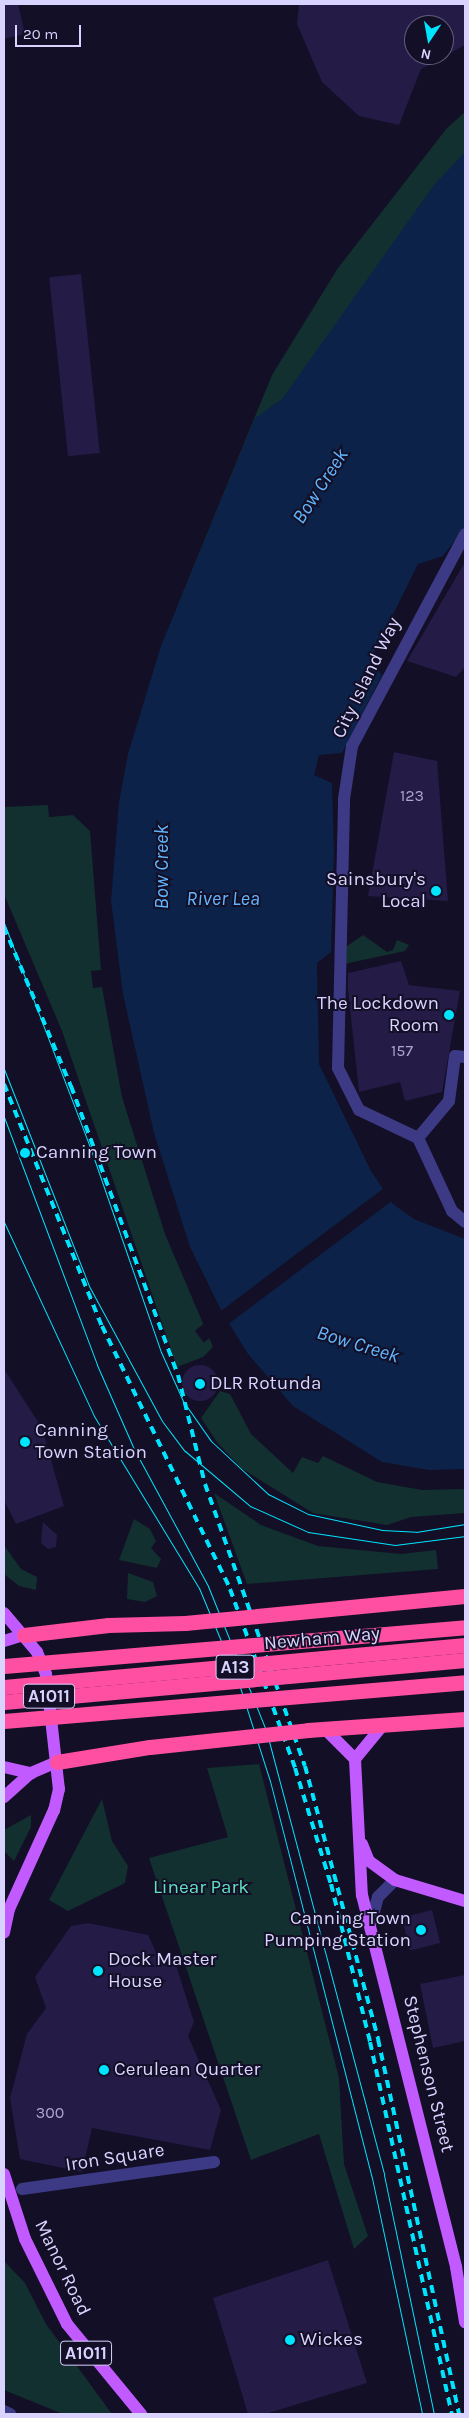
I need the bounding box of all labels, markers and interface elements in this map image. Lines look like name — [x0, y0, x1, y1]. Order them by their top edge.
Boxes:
scale bar — [18, 15, 84, 47]
north arrow — [404, 15, 454, 65]
text: 20 m — [23, 25, 58, 43]
text: N — [419, 45, 433, 64]
water label: Bow Creek — [287, 444, 353, 528]
street label: City Island Way — [328, 614, 406, 742]
house number: 123 — [400, 786, 424, 806]
water label: Bow Creek — [149, 825, 173, 909]
place label: Sainsbury's Local — [326, 869, 426, 913]
marker: Sainsbury's Local — [430, 885, 442, 897]
water label: River Lea — [186, 886, 260, 910]
place label: The Lockdown Room — [317, 993, 439, 1037]
marker: The Lockdown Room — [443, 1009, 455, 1021]
house number: 157 — [391, 1041, 413, 1061]
place label: Canning Town — [36, 1142, 157, 1164]
marker: Canning Town — [18, 1146, 32, 1160]
water label: Bow Creek — [314, 1320, 402, 1368]
place label: DLR Rotunda — [210, 1373, 321, 1395]
marker: DLR Rotunda — [194, 1378, 206, 1390]
place label: Canning Town Station — [35, 1420, 147, 1464]
marker: Canning Town Station — [19, 1436, 31, 1448]
street label: Newham Way — [263, 1623, 381, 1655]
road number: A13 — [215, 1651, 255, 1682]
road number: A1011 — [23, 1680, 75, 1712]
park label: Linear Park — [153, 1877, 249, 1899]
place label: Canning Town Pumping Station — [264, 1908, 411, 1952]
marker: Canning Town Pumping Station — [415, 1924, 427, 1936]
place label: Dock Master House — [108, 1949, 216, 1993]
marker: Dock Master House — [92, 1965, 104, 1977]
street label: Stephenson Street — [398, 1993, 458, 2155]
place label: Cerulean Quarter — [114, 2059, 260, 2081]
marker: Cerulean Quarter — [98, 2064, 110, 2076]
house number: 300 — [36, 2103, 64, 2123]
street label: Iron Square — [64, 2139, 166, 2177]
street label: Manor Road — [29, 2216, 95, 2320]
place label: Wickes — [300, 2329, 363, 2351]
marker: Wickes — [284, 2334, 296, 2346]
road number: A1011 — [60, 2338, 112, 2368]

